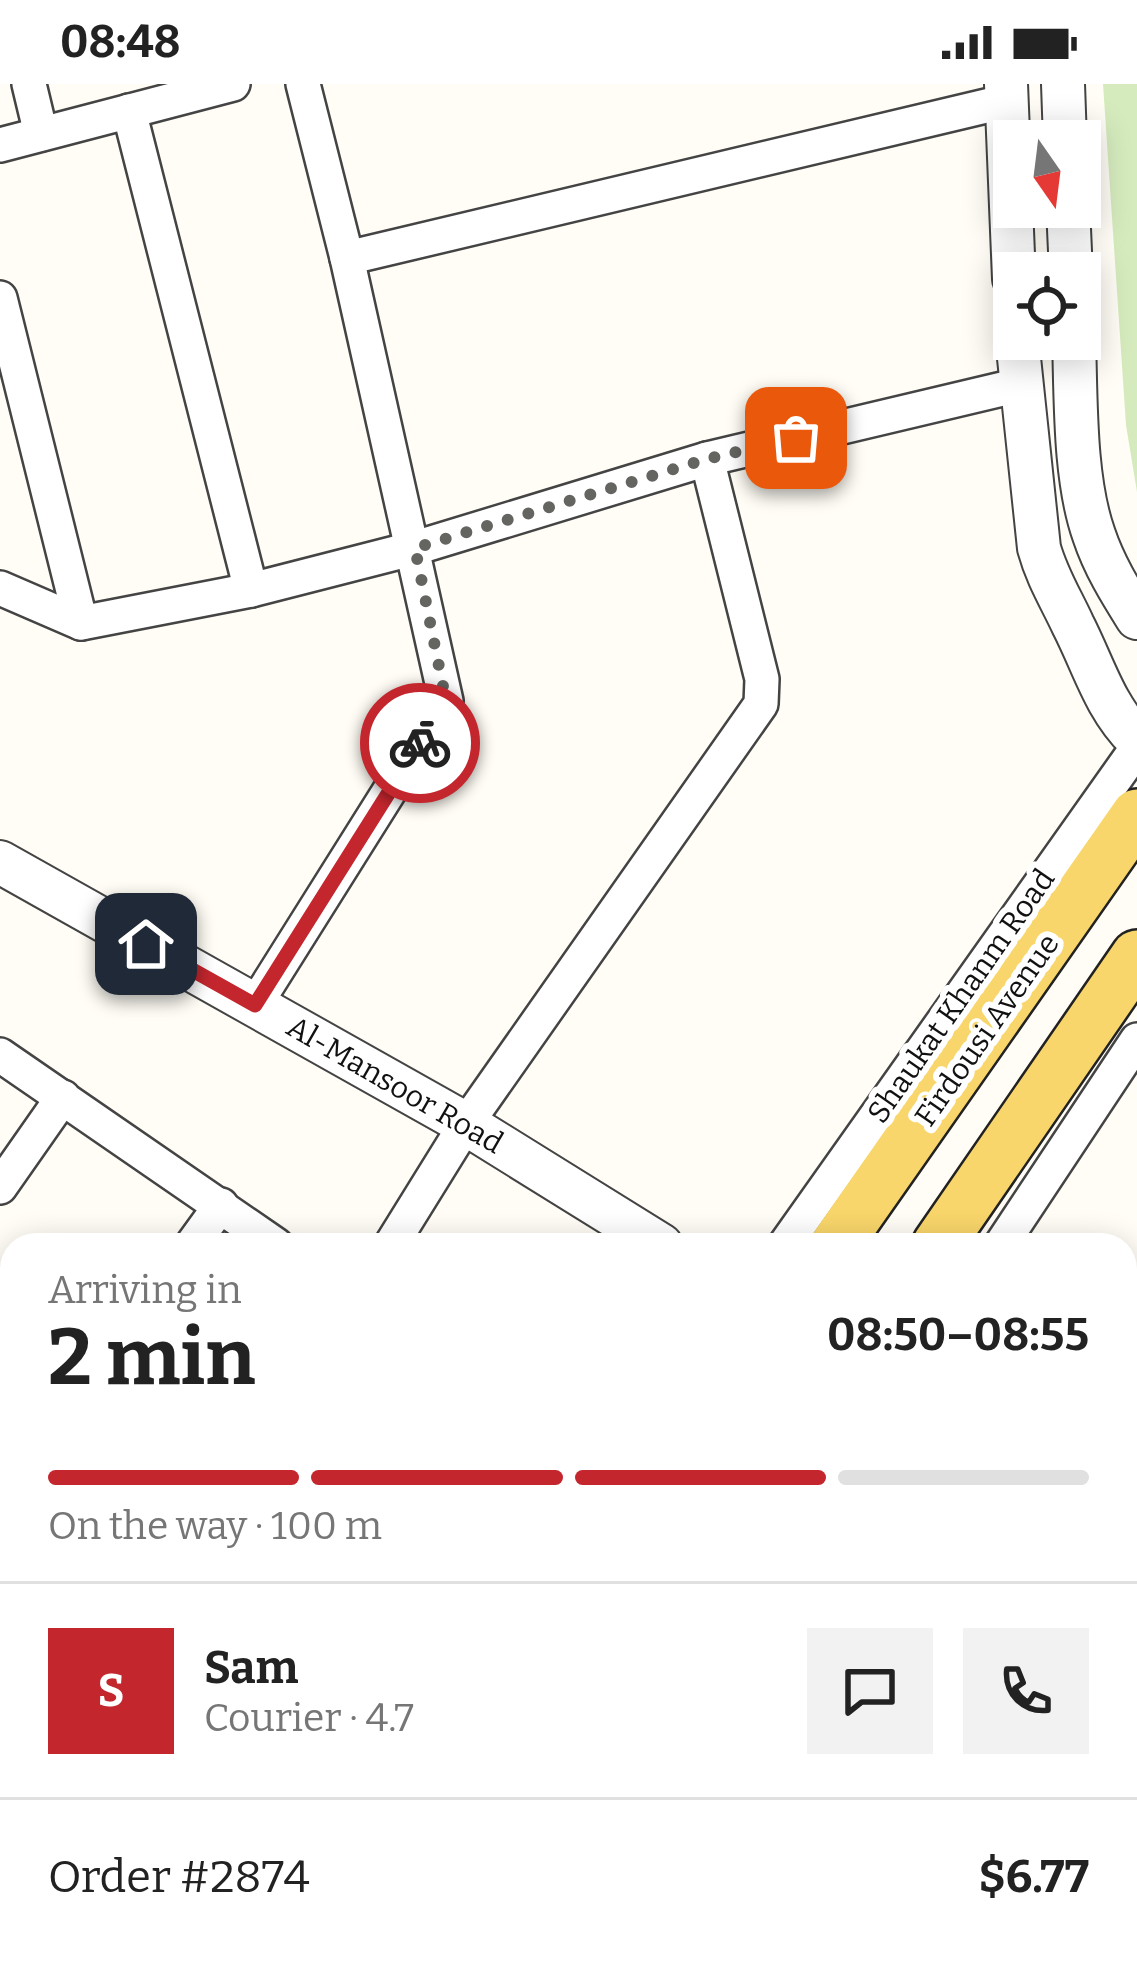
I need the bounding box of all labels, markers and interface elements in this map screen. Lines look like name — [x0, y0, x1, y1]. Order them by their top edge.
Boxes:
text: 08:48 — [60, 15, 181, 69]
north arrow — [993, 120, 1101, 228]
map controls — [993, 120, 1101, 360]
button: locate — [993, 252, 1101, 360]
pin — [745, 387, 847, 489]
icon: bag — [763, 405, 829, 471]
courier — [360, 683, 480, 803]
icon: bike — [387, 710, 453, 776]
street label: Shaukat Khanm Road — [860, 862, 1062, 1130]
pin — [95, 893, 197, 995]
icon: home — [113, 911, 179, 977]
street label: Firdousi Avenue — [907, 927, 1067, 1133]
street label: Al-Mansoor Road — [281, 1009, 510, 1162]
text: Arriving in — [48, 1267, 242, 1313]
text: 08:50–08:55 — [827, 1308, 1089, 1362]
text: 2 min — [48, 1311, 255, 1405]
text: On the way · 100 m — [48, 1503, 382, 1549]
button: chat — [807, 1628, 933, 1754]
button: phone — [963, 1628, 1089, 1754]
text: Sam — [204, 1641, 298, 1695]
text: S — [97, 1664, 125, 1718]
text: Courier · 4.7 — [204, 1695, 414, 1741]
text: Order #2874 — [48, 1850, 310, 1904]
text: $6.77 — [978, 1850, 1089, 1904]

